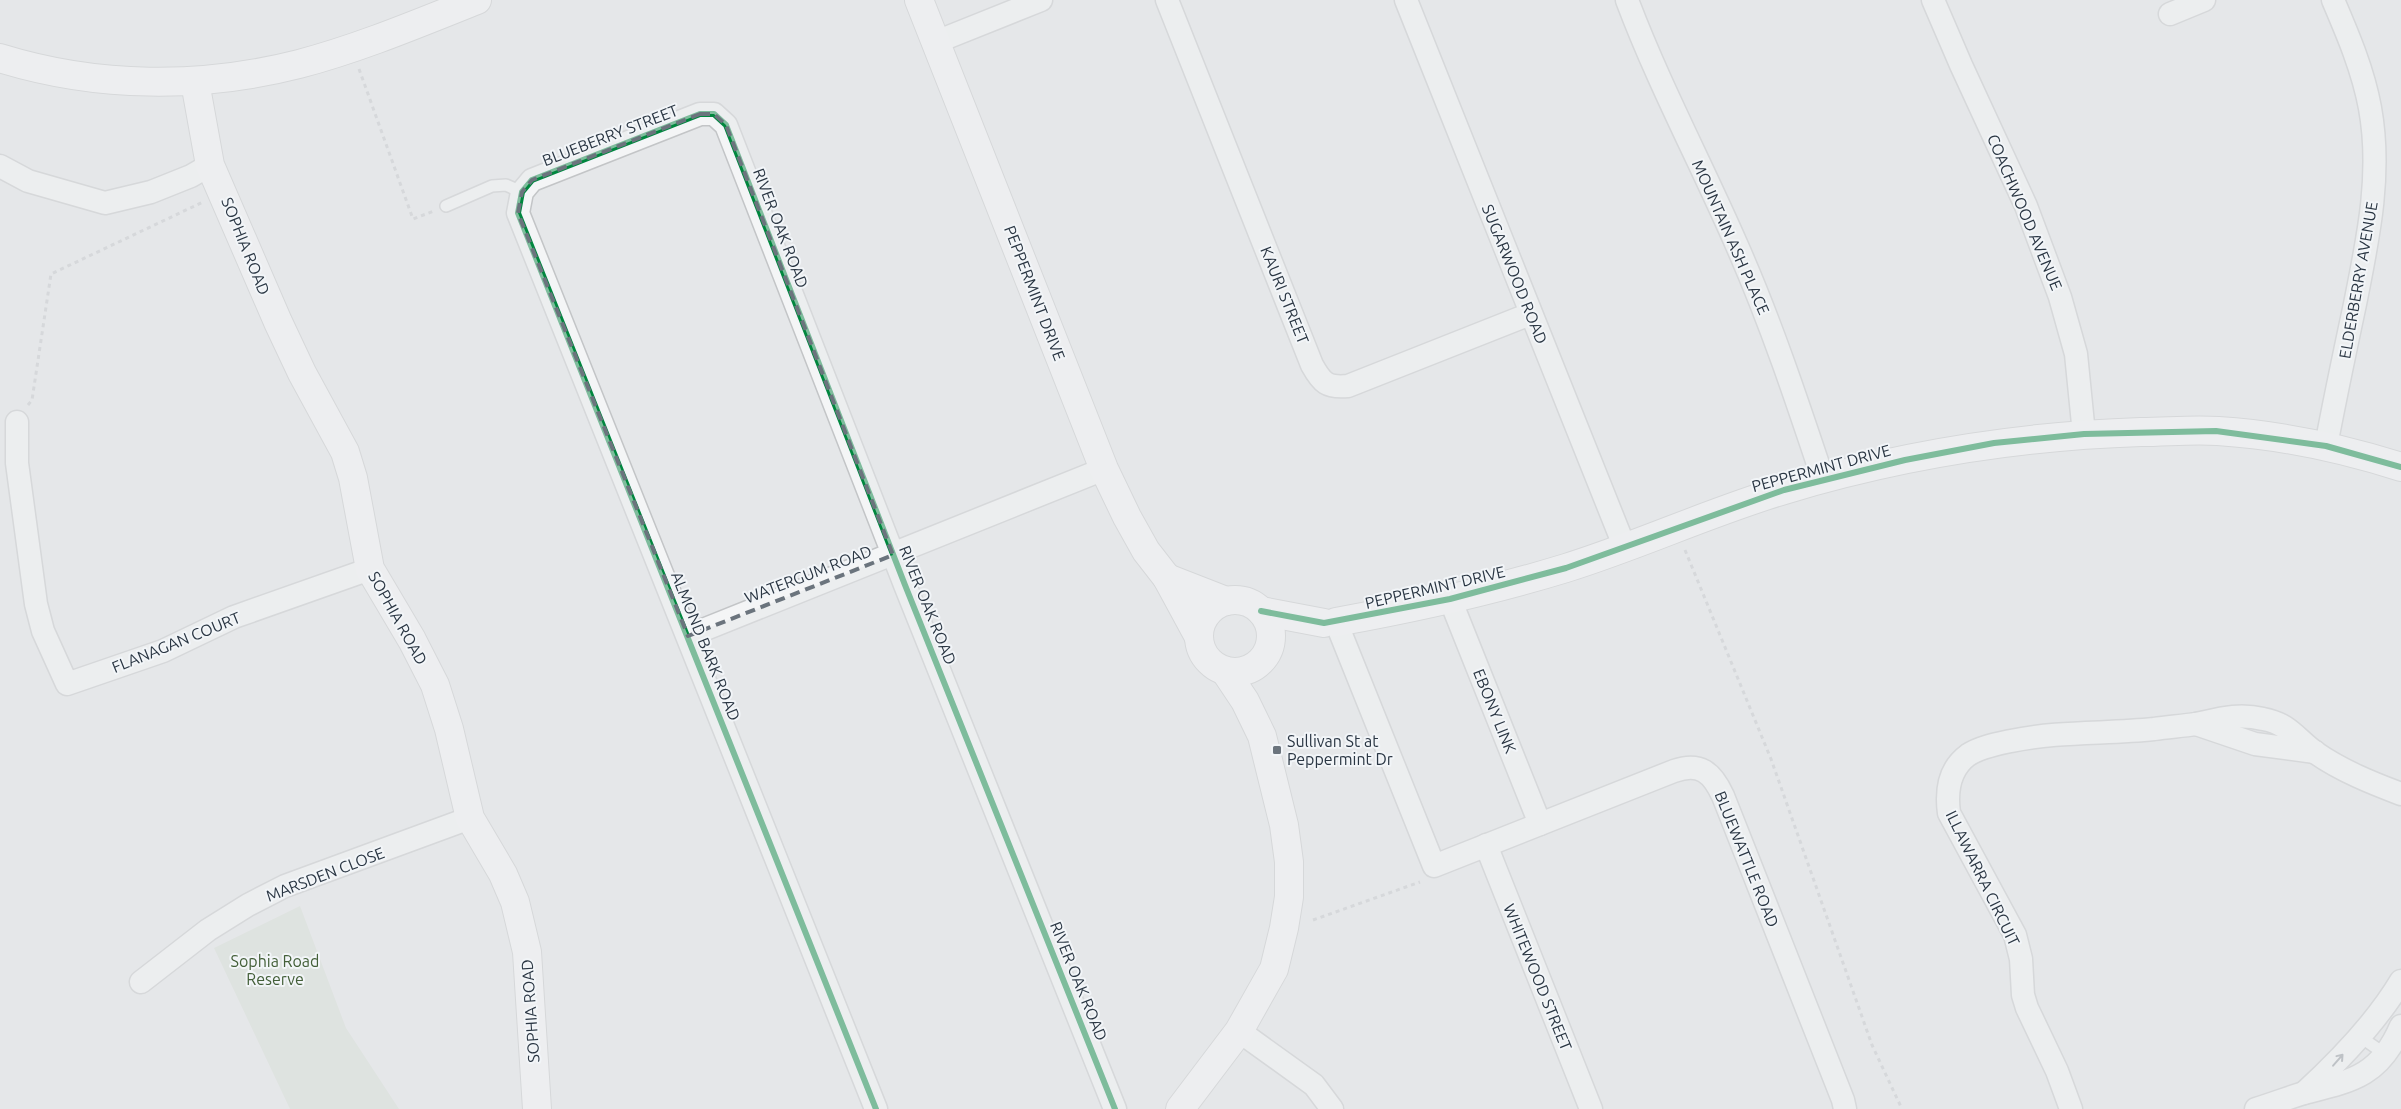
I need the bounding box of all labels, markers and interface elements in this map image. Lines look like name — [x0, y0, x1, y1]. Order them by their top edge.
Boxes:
street label: BLUEBERRY STREET — [540, 101, 681, 169]
street label: COACHWOOD AVENUE — [1984, 131, 2066, 293]
street label: MOUNTAIN ASH PLACE — [1689, 157, 1773, 317]
street label: RIVER OAK ROAD — [750, 166, 812, 290]
street label: SOPHIA ROAD — [218, 195, 274, 297]
street label: ELDERBERRY AVENUE — [2335, 200, 2381, 360]
street label: SUGARWOOD ROAD — [1479, 202, 1551, 346]
street label: PEPPERMINT DRIVE — [1001, 223, 1069, 363]
street label: KAURI STREET — [1257, 244, 1313, 346]
street label: PEPPERMINT DRIVE — [1750, 441, 1892, 495]
street label: WATERGUM ROAD — [742, 541, 874, 607]
street label: RIVER OAK ROAD — [896, 543, 960, 667]
street label: PEPPERMINT DRIVE — [1363, 562, 1507, 612]
street label: SOPHIA ROAD — [365, 568, 431, 668]
street label: ALMOND BARK ROAD — [668, 569, 744, 723]
street label: FLANAGAN COURT — [109, 608, 243, 676]
street label: EBONY LINK — [1470, 666, 1520, 756]
place label: Sullivan St at Peppermint Dr — [1287, 732, 1393, 768]
marker: Sullivan St at Peppermint Dr — [1271, 744, 1283, 756]
street label: BLUEWATTLE ROAD — [1711, 788, 1783, 930]
street label: ILLAWARRA CIRCUIT — [1942, 808, 2024, 949]
street label: MARSDEN CLOSE — [263, 843, 387, 905]
street label: WHITEWOOD STREET — [1500, 901, 1576, 1053]
street label: RIVER OAK ROAD — [1047, 919, 1111, 1043]
park label: Sophia Road Reserve — [231, 952, 319, 988]
street label: SOPHIA ROAD — [517, 959, 543, 1063]
one-way arrow — [2332, 1053, 2344, 1066]

